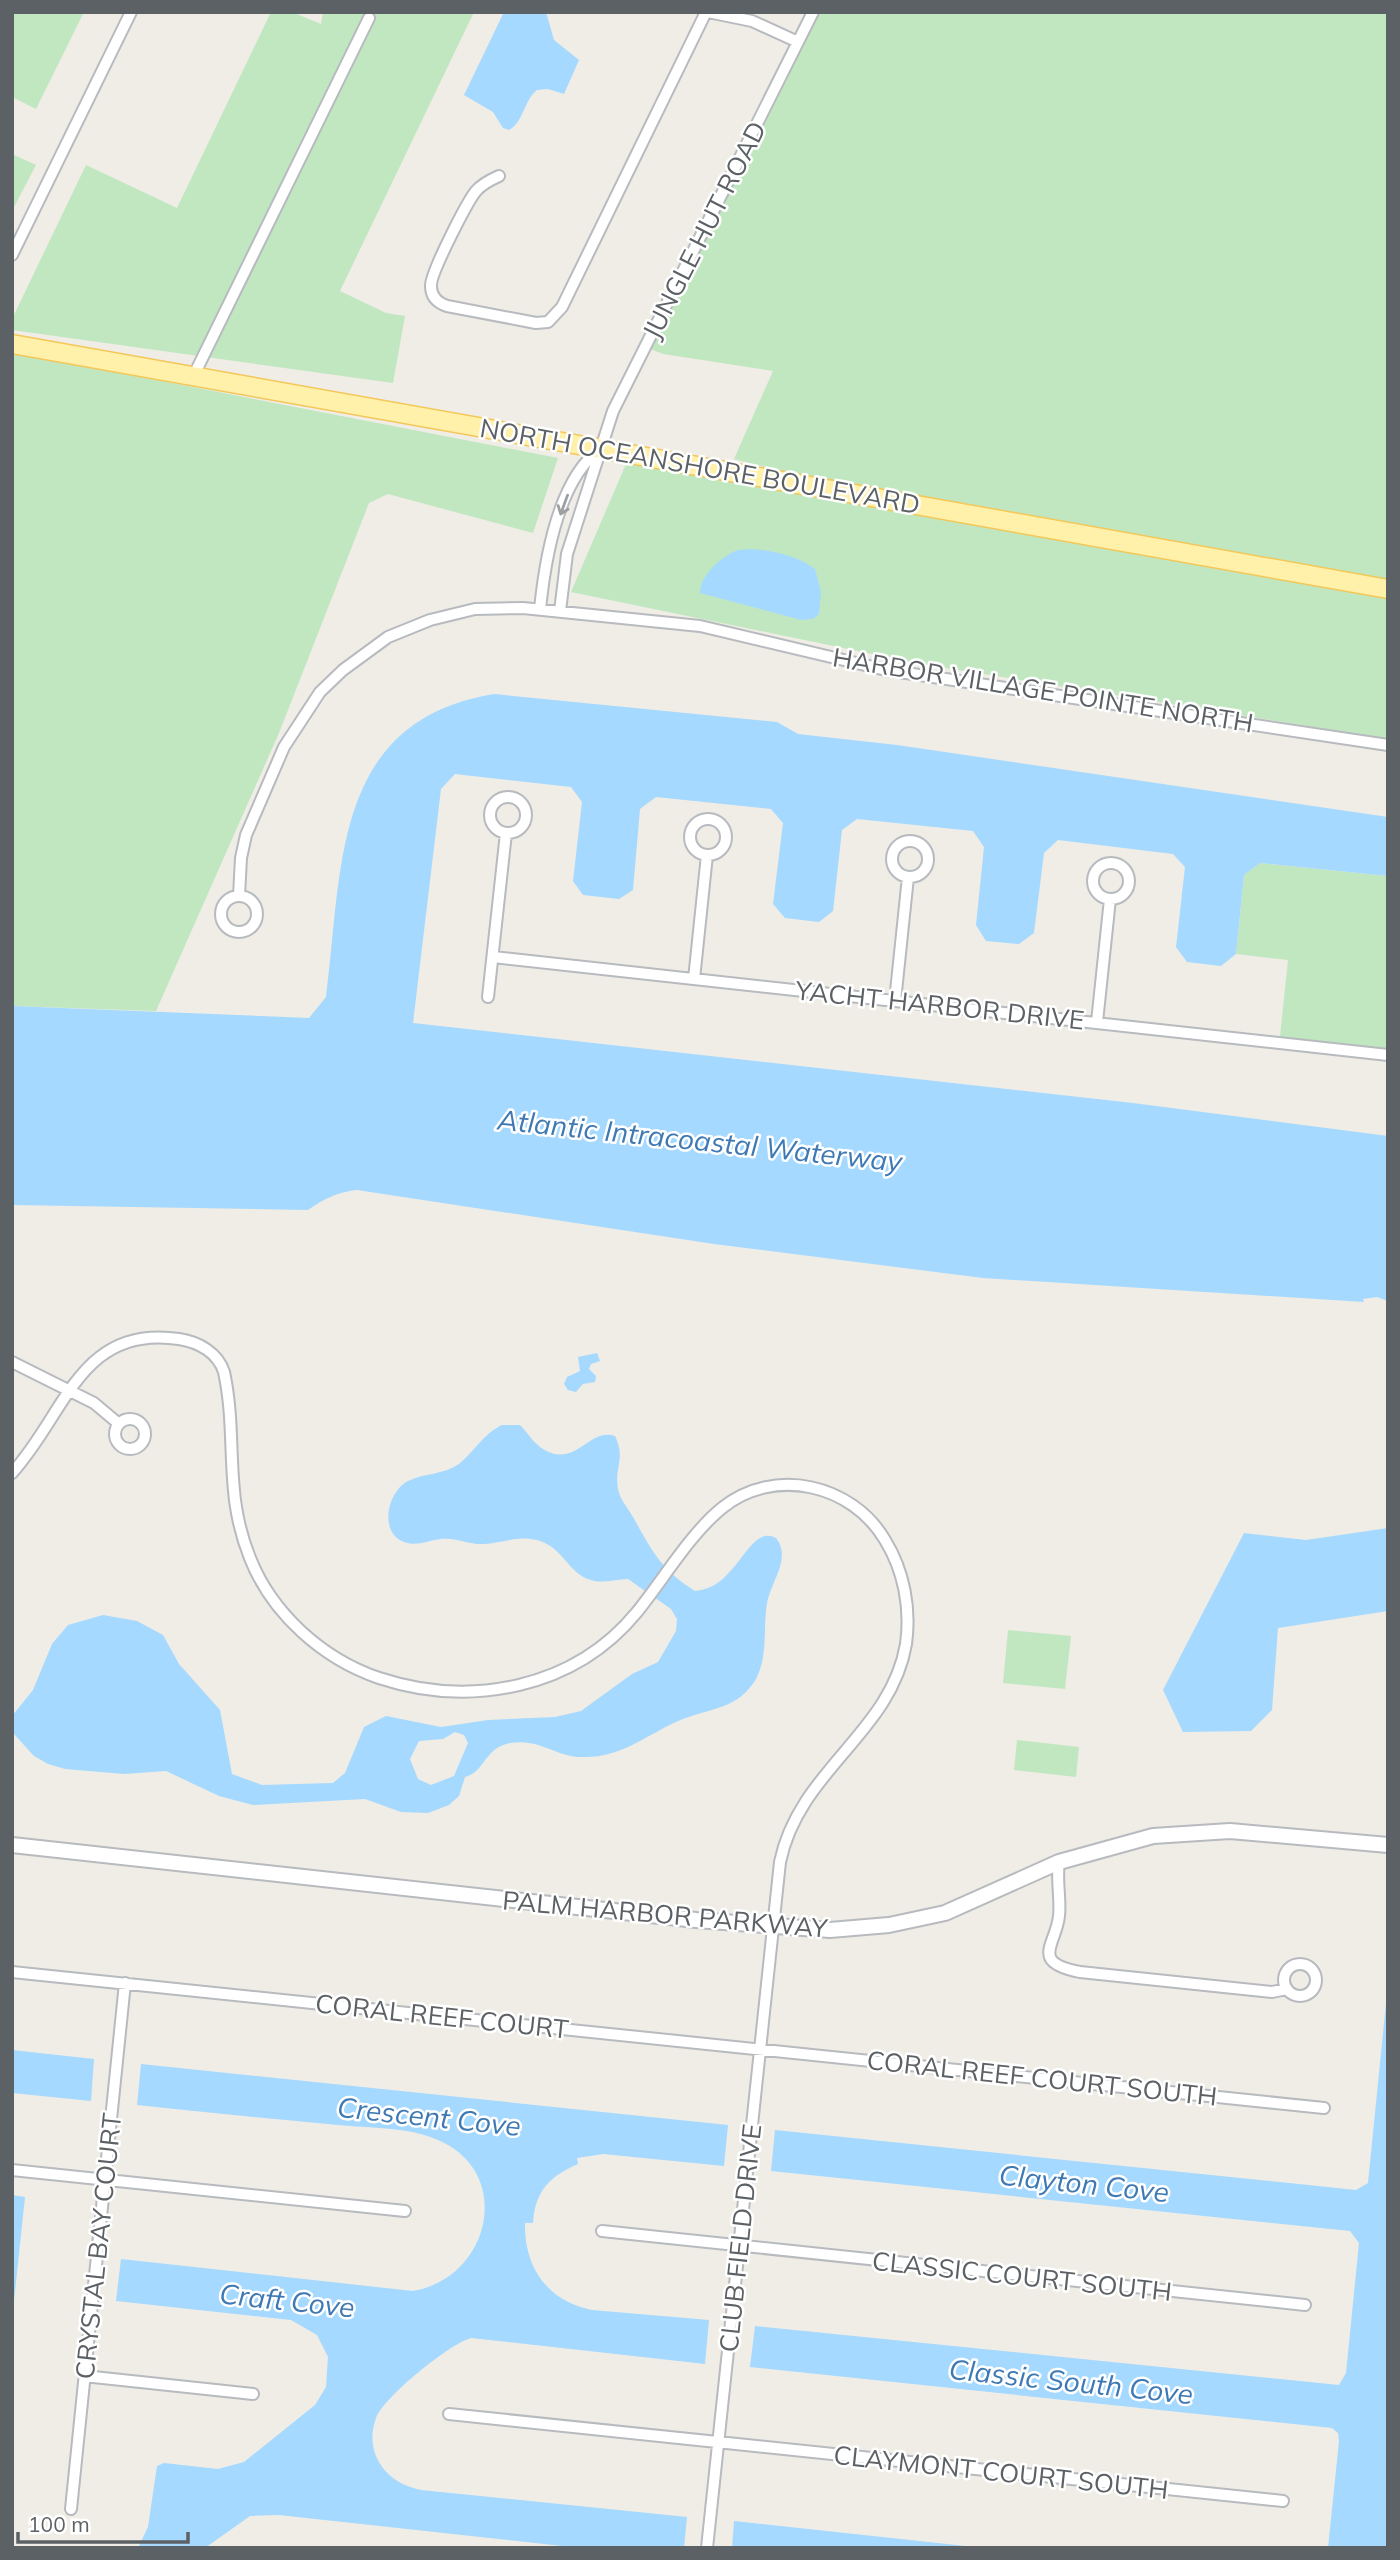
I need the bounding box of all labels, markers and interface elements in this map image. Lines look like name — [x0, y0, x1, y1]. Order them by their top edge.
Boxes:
street label: JUNGLE HUT ROAD — [635, 116, 773, 344]
street label: NORTH OCEANSHORE BOULEVARD — [477, 411, 923, 521]
one-way arrow — [557, 493, 569, 515]
street label: HARBOR VILLAGE POINTE NORTH — [830, 640, 1256, 740]
street label: YACHT HARBOR DRIVE — [793, 973, 1086, 1037]
water label: Atlantic Intracoastal Waterway — [495, 1101, 905, 1179]
street label: PALM HARBOR PARKWAY — [501, 1883, 830, 1945]
street label: CORAL REEF COURT — [314, 1986, 571, 2046]
street label: CORAL REEF COURT SOUTH — [865, 2043, 1219, 2113]
water label: Crescent Cove — [335, 2089, 523, 2143]
street label: CRYSTAL BAY COURT — [68, 2111, 128, 2381]
street label: CLUB FIELD DRIVE — [712, 2122, 768, 2354]
water label: Clayton Cove — [997, 2157, 1171, 2209]
street label: CLASSIC COURT SOUTH — [871, 2244, 1173, 2308]
water label: Craft Cove — [218, 2276, 356, 2324]
water label: Classic South Cove — [947, 2351, 1195, 2411]
street label: CLAYMONT COURT SOUTH — [832, 2438, 1170, 2506]
scale bar — [18, 2500, 187, 2544]
text: 100 m — [28, 2511, 90, 2537]

